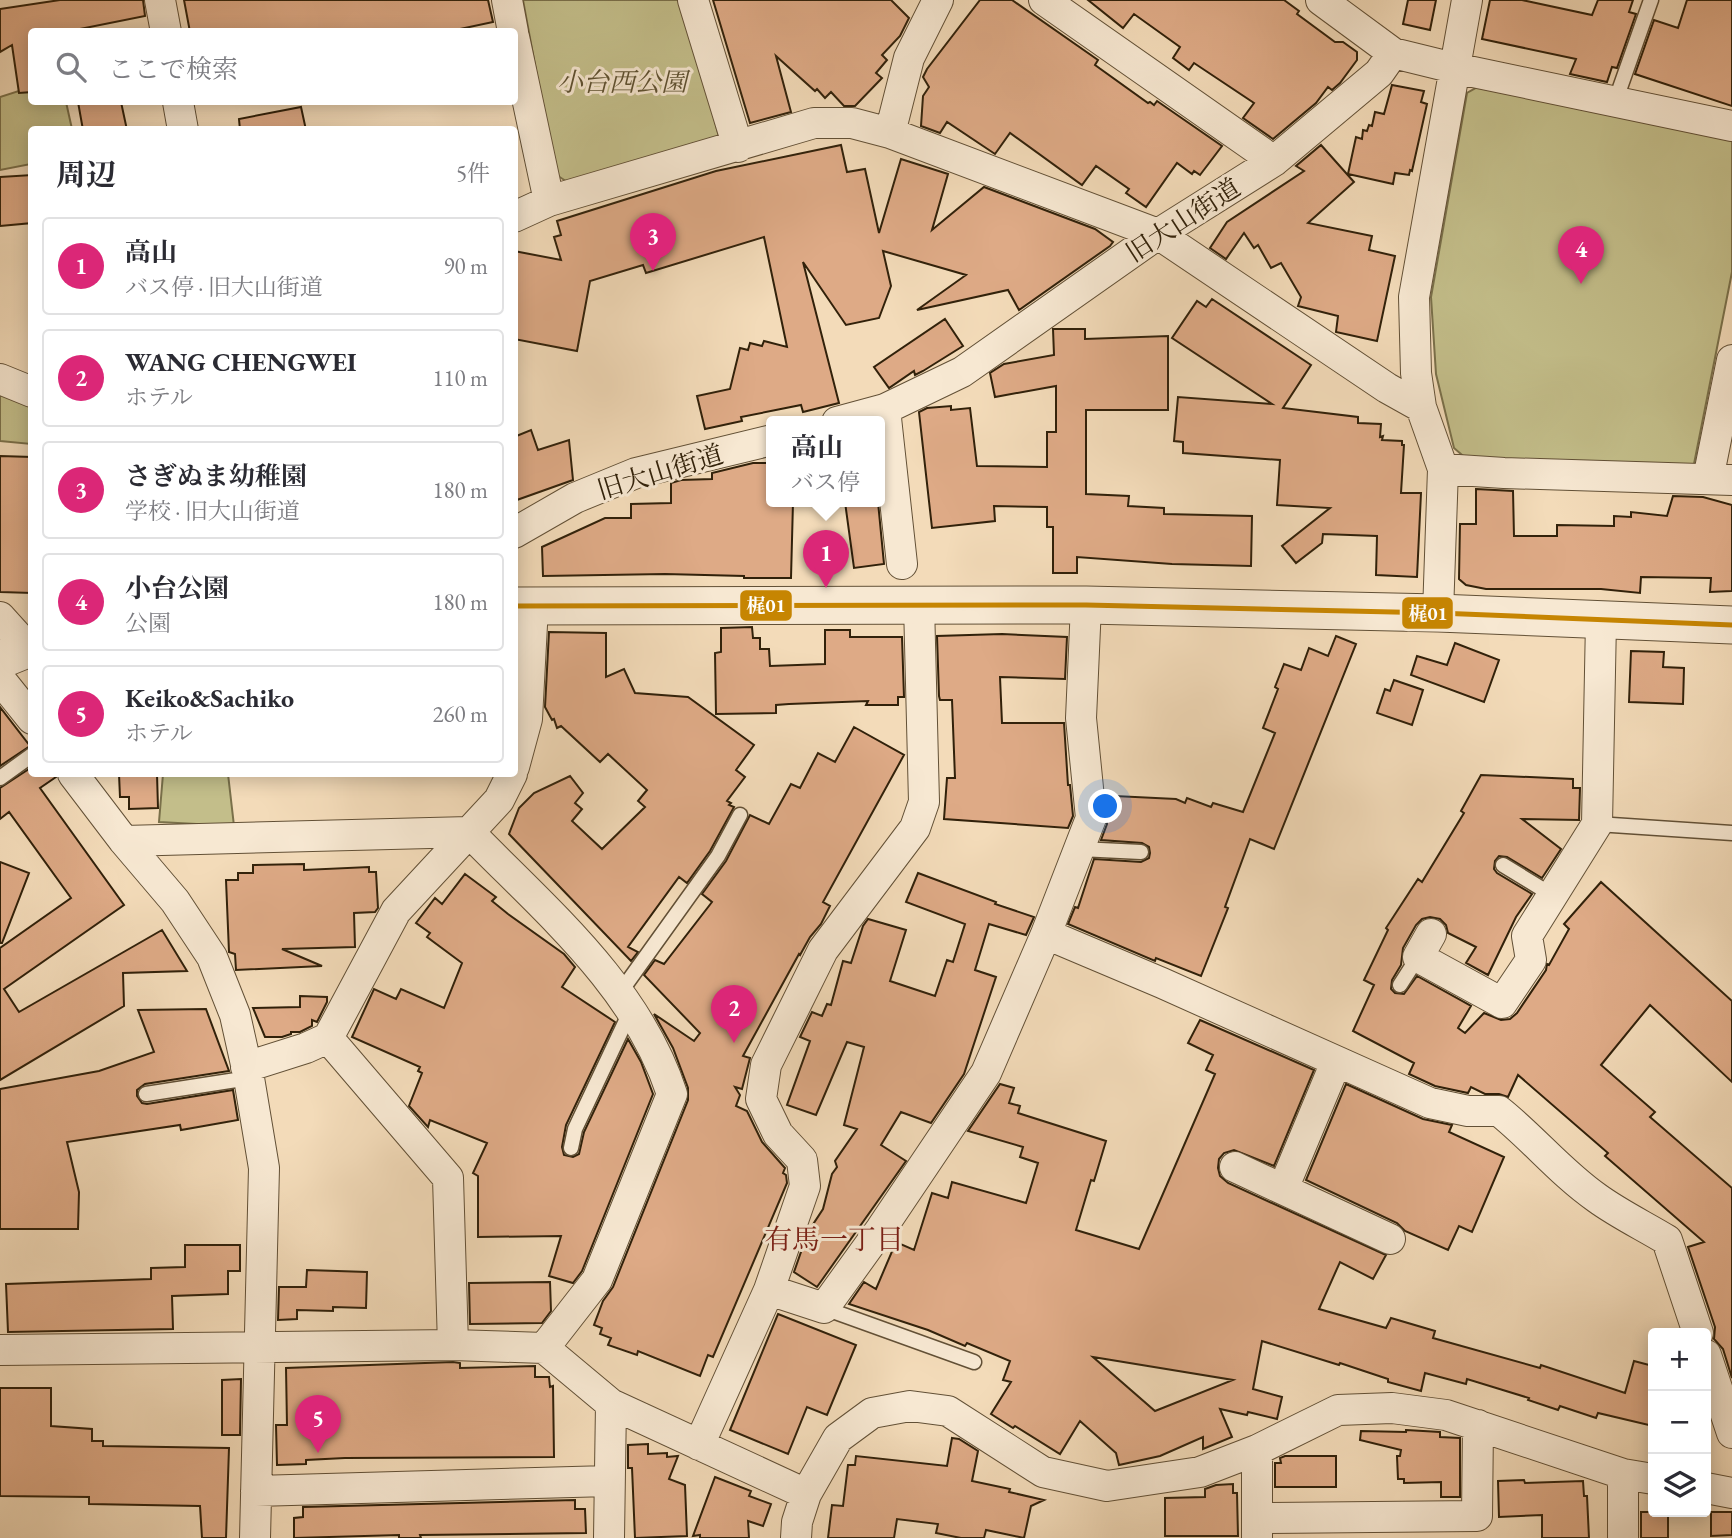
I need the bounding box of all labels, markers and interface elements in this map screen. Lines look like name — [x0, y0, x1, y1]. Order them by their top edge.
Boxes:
search box — [28, 28, 518, 105]
icon: search — [52, 48, 90, 86]
text: ここで検索 — [108, 52, 238, 86]
park label: 小台西公園 — [557, 65, 691, 99]
text: 周辺 — [56, 155, 116, 194]
text: 5件 — [456, 158, 490, 188]
street label: 旧大山街道 — [1119, 170, 1247, 270]
pin: 3 — [630, 213, 676, 271]
pin: 4 — [1558, 226, 1604, 284]
text: 高山 — [125, 235, 177, 269]
text: 1 — [75, 251, 87, 281]
text: 90 m — [443, 251, 488, 281]
text: バス停 · 旧大山街道 — [125, 272, 323, 302]
text: WANG CHENGWEI — [125, 345, 356, 379]
text: 2 — [75, 363, 87, 393]
text: 110 m — [432, 363, 488, 393]
text: ホテル — [125, 382, 193, 412]
popup — [766, 416, 885, 507]
text: 高山 — [791, 430, 843, 464]
street label: 旧大山街道 — [593, 437, 727, 507]
text: さぎぬま幼稚園 — [125, 459, 307, 493]
text: バス停 — [791, 467, 860, 497]
text: 3 — [75, 475, 87, 505]
text: 180 m — [432, 475, 488, 505]
text: 学校 · 旧大山街道 — [125, 496, 300, 526]
pin: 1 — [803, 530, 849, 588]
text: 小台公園 — [125, 571, 229, 605]
text: 4 — [75, 587, 87, 617]
text: 180 m — [432, 587, 488, 617]
line badge: 梶01 — [739, 589, 793, 622]
text: 梶01 — [746, 593, 786, 618]
line badge: 梶01 — [1401, 596, 1454, 630]
text: 梶01 — [1408, 601, 1448, 626]
text: 公園 — [125, 608, 171, 638]
text: Keiko&Sachiko — [125, 681, 294, 715]
text: 5 — [75, 699, 87, 729]
text: 260 m — [432, 699, 488, 729]
text: ホテル — [125, 718, 193, 748]
your location — [1088, 789, 1122, 823]
pin: 2 — [711, 985, 757, 1043]
district label: 有馬一丁目 — [764, 1221, 904, 1257]
map controls — [1648, 1328, 1711, 1517]
button: + — [1648, 1328, 1711, 1391]
button: − — [1648, 1391, 1711, 1454]
pin: 5 — [295, 1395, 341, 1453]
button: layers — [1648, 1454, 1711, 1517]

